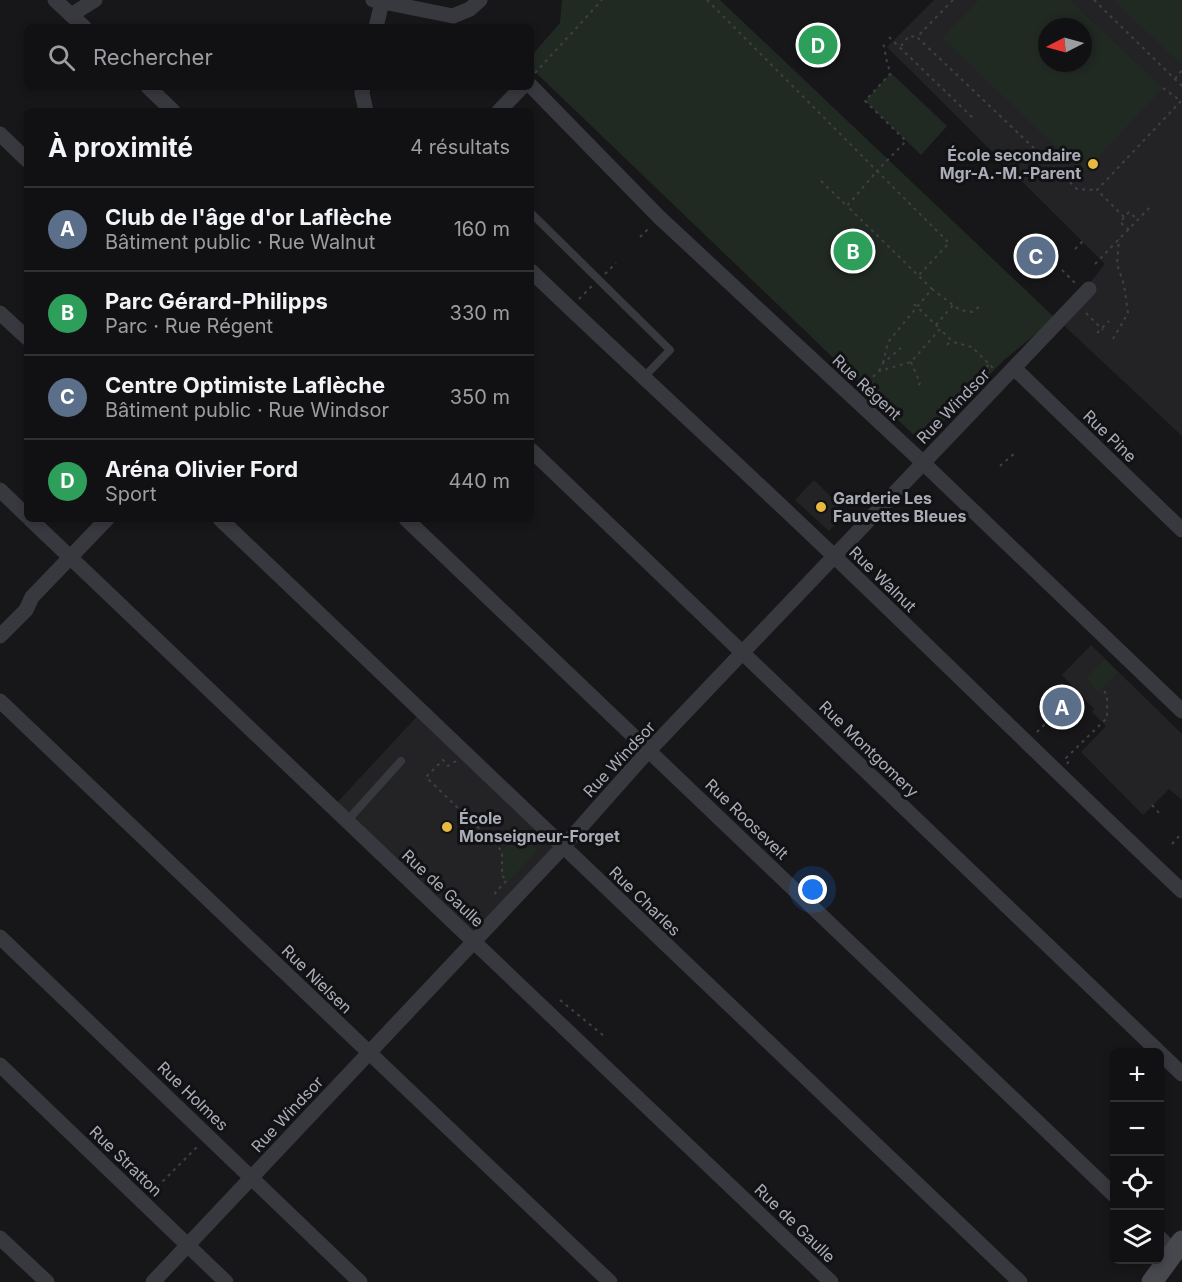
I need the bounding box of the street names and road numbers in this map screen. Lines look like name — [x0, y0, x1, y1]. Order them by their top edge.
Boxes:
street label: Rue Régent — [828, 350, 906, 424]
street label: Rue Windsor — [912, 364, 994, 448]
street label: Rue Pine — [1079, 406, 1141, 466]
street label: Rue Walnut — [845, 542, 921, 616]
street label: Rue Montgomery — [815, 697, 923, 801]
street label: Rue Windsor — [579, 717, 659, 801]
street label: Rue Roosevelt — [701, 774, 793, 864]
street label: Rue de Gaulle — [398, 845, 488, 931]
street label: Rue Charles — [605, 862, 685, 940]
street label: Rue Nielsen — [278, 941, 356, 1017]
street label: Rue Holmes — [153, 1057, 233, 1135]
street label: Rue Windsor — [247, 1072, 327, 1156]
street label: Rue Stratton — [86, 1121, 166, 1201]
street label: Rue de Gaulle — [750, 1179, 840, 1267]

